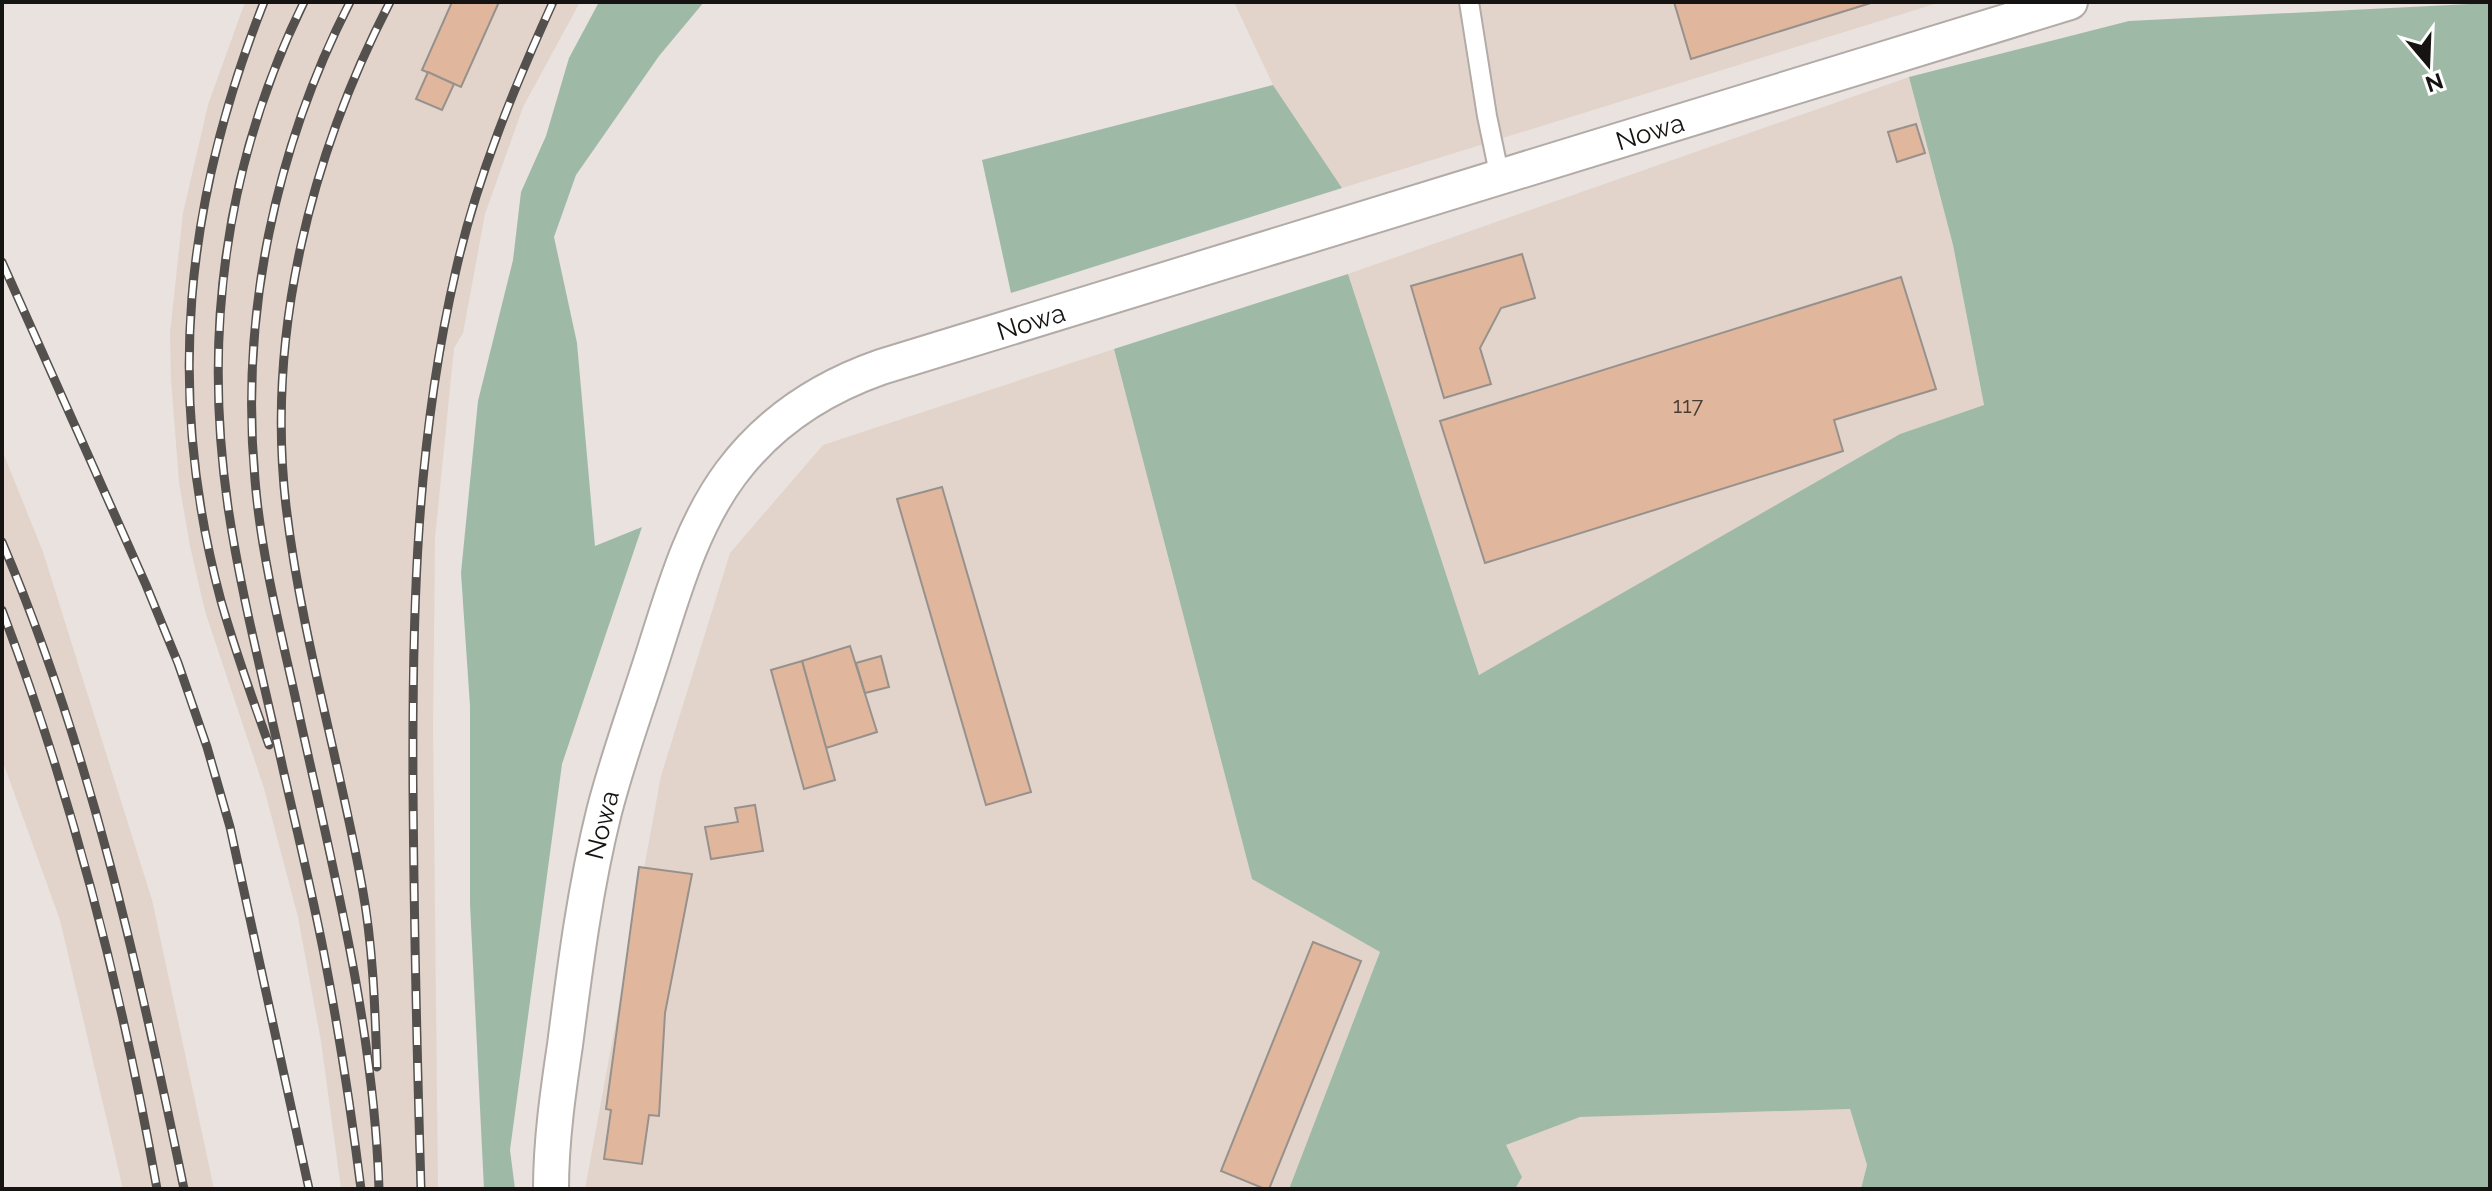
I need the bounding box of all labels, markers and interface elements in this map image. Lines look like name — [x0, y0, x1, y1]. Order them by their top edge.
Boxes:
north arrow — [2388, 24, 2468, 104]
text: N — [2422, 68, 2447, 98]
street label: Nowa — [1612, 107, 1688, 157]
street label: Nowa — [993, 297, 1069, 347]
house number: 117 — [1673, 392, 1703, 418]
street label: Nowa — [579, 787, 625, 863]

